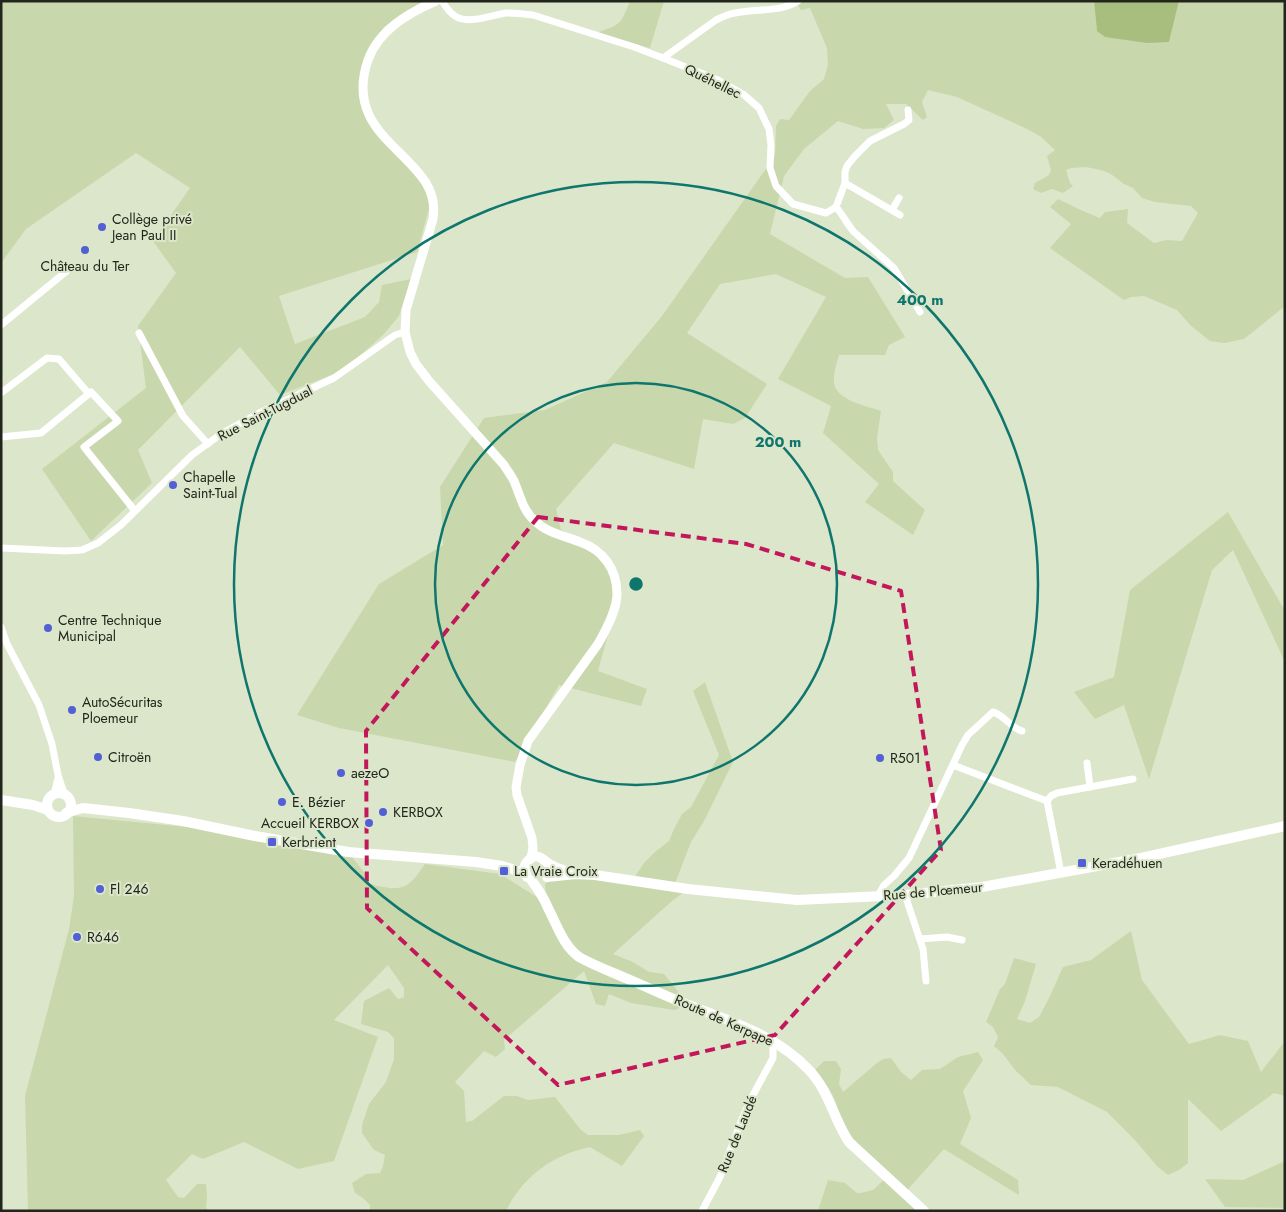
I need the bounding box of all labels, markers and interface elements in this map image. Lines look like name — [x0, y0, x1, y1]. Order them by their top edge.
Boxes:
street label: Quéhellec — [681, 59, 745, 103]
place label: Collège privé Jean Paul II — [110, 209, 192, 245]
marker: Collège privé Jean Paul II — [96, 221, 108, 233]
marker: Château du Ter — [79, 244, 91, 256]
place label: Château du Ter — [40, 256, 130, 276]
text: 400 m — [896, 289, 944, 311]
street label: Rue Saint-Tugdual — [214, 380, 316, 446]
text: 200 m — [755, 431, 801, 453]
place label: Chapelle Saint-Tual — [183, 467, 237, 503]
marker: Chapelle Saint-Tual — [167, 479, 179, 491]
centre of rings — [627, 575, 645, 593]
place label: Centre Technique Municipal — [58, 610, 161, 646]
marker: Centre Technique Municipal — [42, 622, 54, 634]
place label: AutoSécuritas Ploemeur — [82, 692, 163, 728]
marker: AutoSécuritas Ploemeur — [66, 704, 78, 716]
place label: Citroën — [108, 747, 151, 767]
place label: R501 — [890, 748, 920, 768]
marker: Citroën — [92, 751, 104, 763]
marker: R501 — [874, 752, 886, 764]
place label: aezeO — [351, 763, 389, 783]
marker: aezeO — [335, 767, 347, 779]
place label: E. Bézier — [292, 792, 345, 812]
marker: E. Bézier — [276, 796, 288, 808]
place label: KERBOX — [393, 802, 443, 822]
marker: KERBOX — [377, 806, 389, 818]
place label: Accueil KERBOX — [261, 813, 359, 833]
marker: Accueil KERBOX — [363, 817, 375, 829]
place label: Kerbrient — [282, 832, 336, 852]
marker: Kerbrient — [266, 836, 278, 848]
place label: Keradéhuen — [1092, 853, 1163, 873]
marker: Keradéhuen — [1076, 857, 1088, 869]
place label: La Vraie Croix — [514, 861, 598, 881]
marker: La Vraie Croix — [498, 865, 510, 877]
street label: Rue de Plœmeur — [882, 877, 984, 905]
place label: Fl 246 — [110, 879, 149, 899]
marker: Fl 246 — [94, 883, 106, 895]
place label: R646 — [87, 927, 119, 947]
marker: R646 — [71, 931, 83, 943]
street label: Route de Kerpape — [671, 989, 777, 1051]
street label: Rue de Laudé — [712, 1092, 762, 1176]

